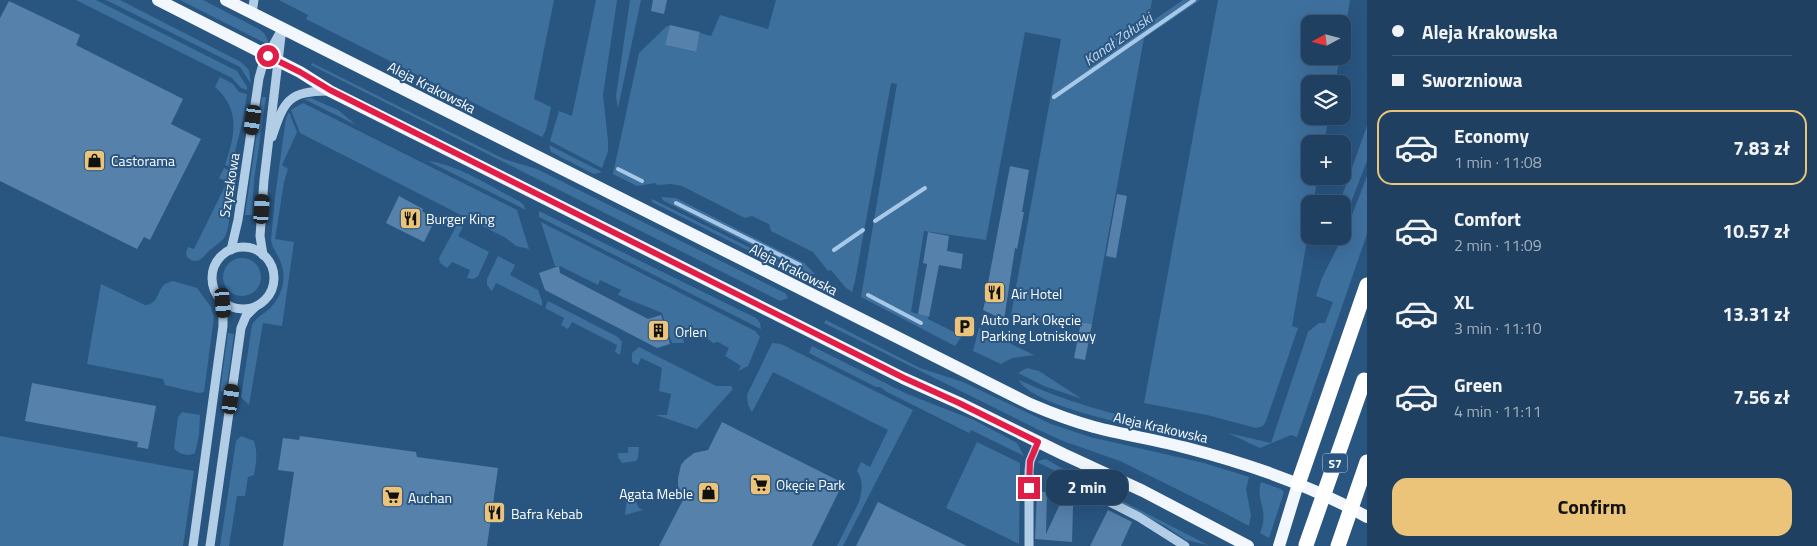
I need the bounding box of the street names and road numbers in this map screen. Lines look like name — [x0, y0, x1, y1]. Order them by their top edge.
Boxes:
street label: Aleja Krakowska — [384, 56, 480, 118]
street label: Szyszkowa — [214, 151, 244, 219]
street label: Aleja Krakowska — [746, 238, 842, 300]
street label: Aleja Krakowska — [1112, 406, 1210, 448]
road number: S7 — [1322, 453, 1348, 472]

